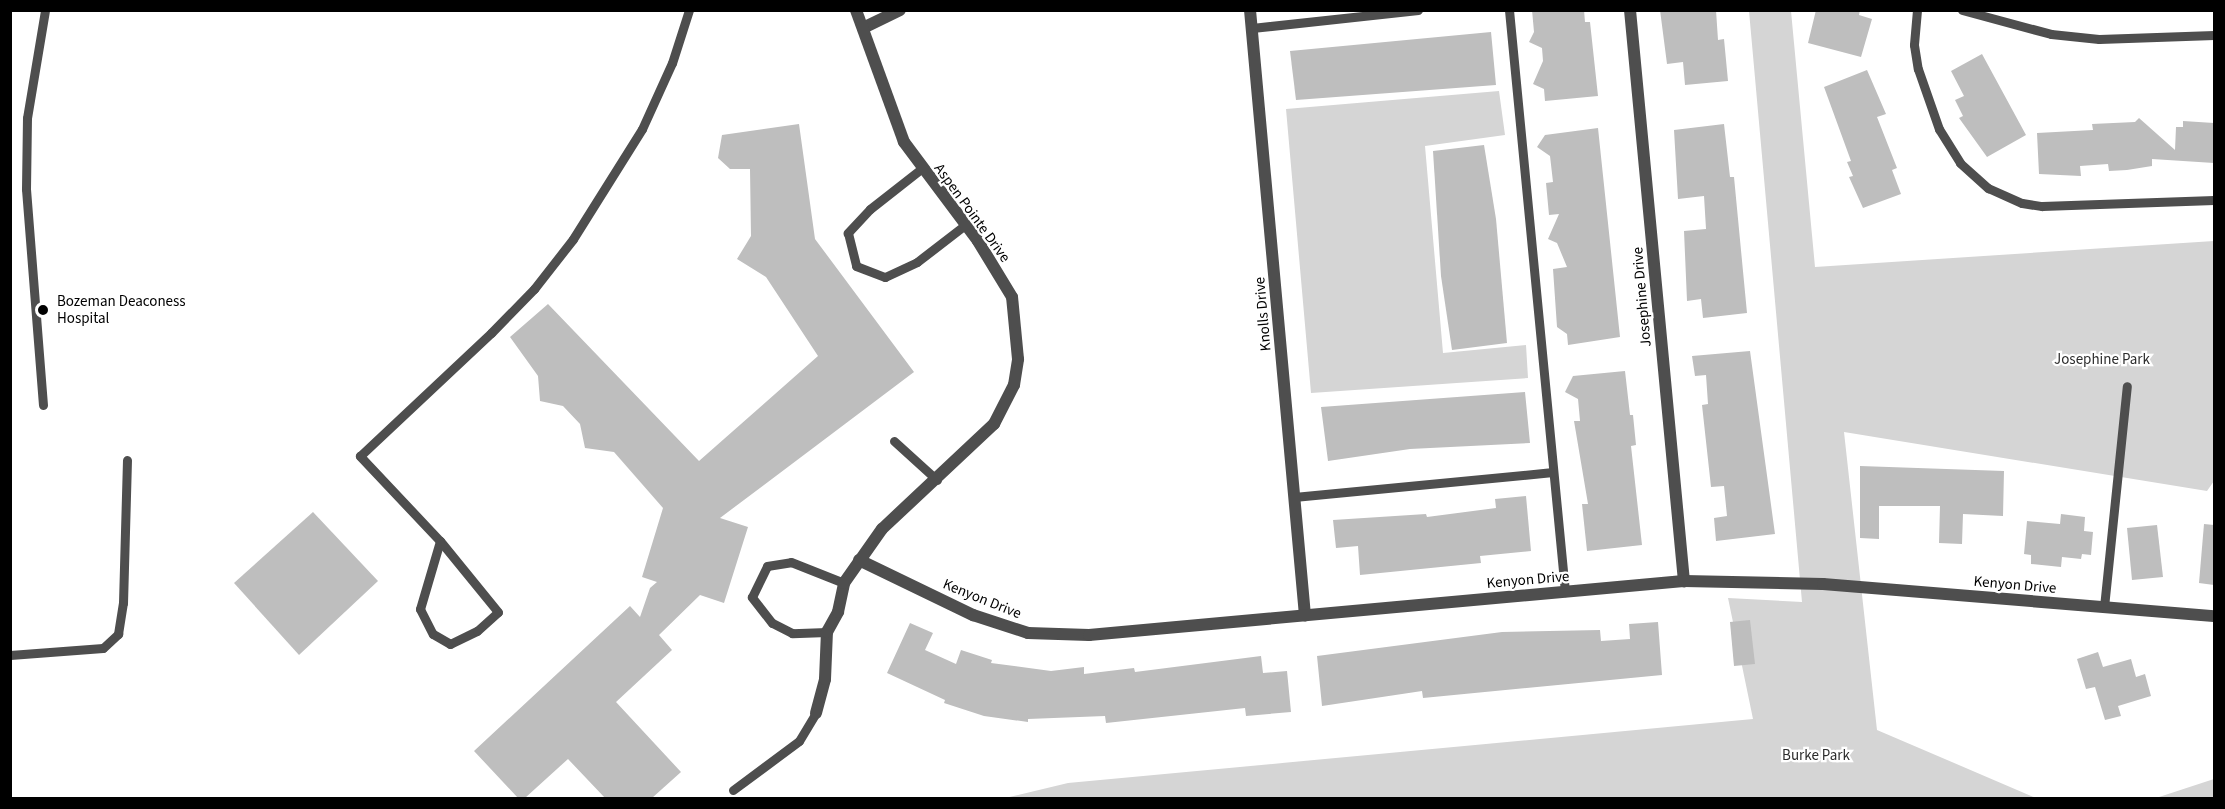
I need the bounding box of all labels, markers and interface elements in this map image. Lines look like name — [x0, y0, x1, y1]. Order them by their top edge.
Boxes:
street label: Aspen Pointe Drive — [930, 160, 1014, 266]
street label: Josephine Drive — [1629, 246, 1655, 348]
street label: Knolls Drive — [1251, 276, 1275, 352]
place label: Bozeman Deaconess Hospital — [57, 292, 186, 327]
marker: Bozeman Deaconess Hospital — [34, 301, 52, 319]
park label: Josephine Park — [2054, 351, 2150, 369]
street label: Kenyon Drive — [1486, 567, 1570, 593]
street label: Kenyon Drive — [1973, 572, 2057, 598]
street label: Kenyon Drive — [940, 575, 1024, 623]
park label: Burke Park — [1782, 747, 1850, 765]

